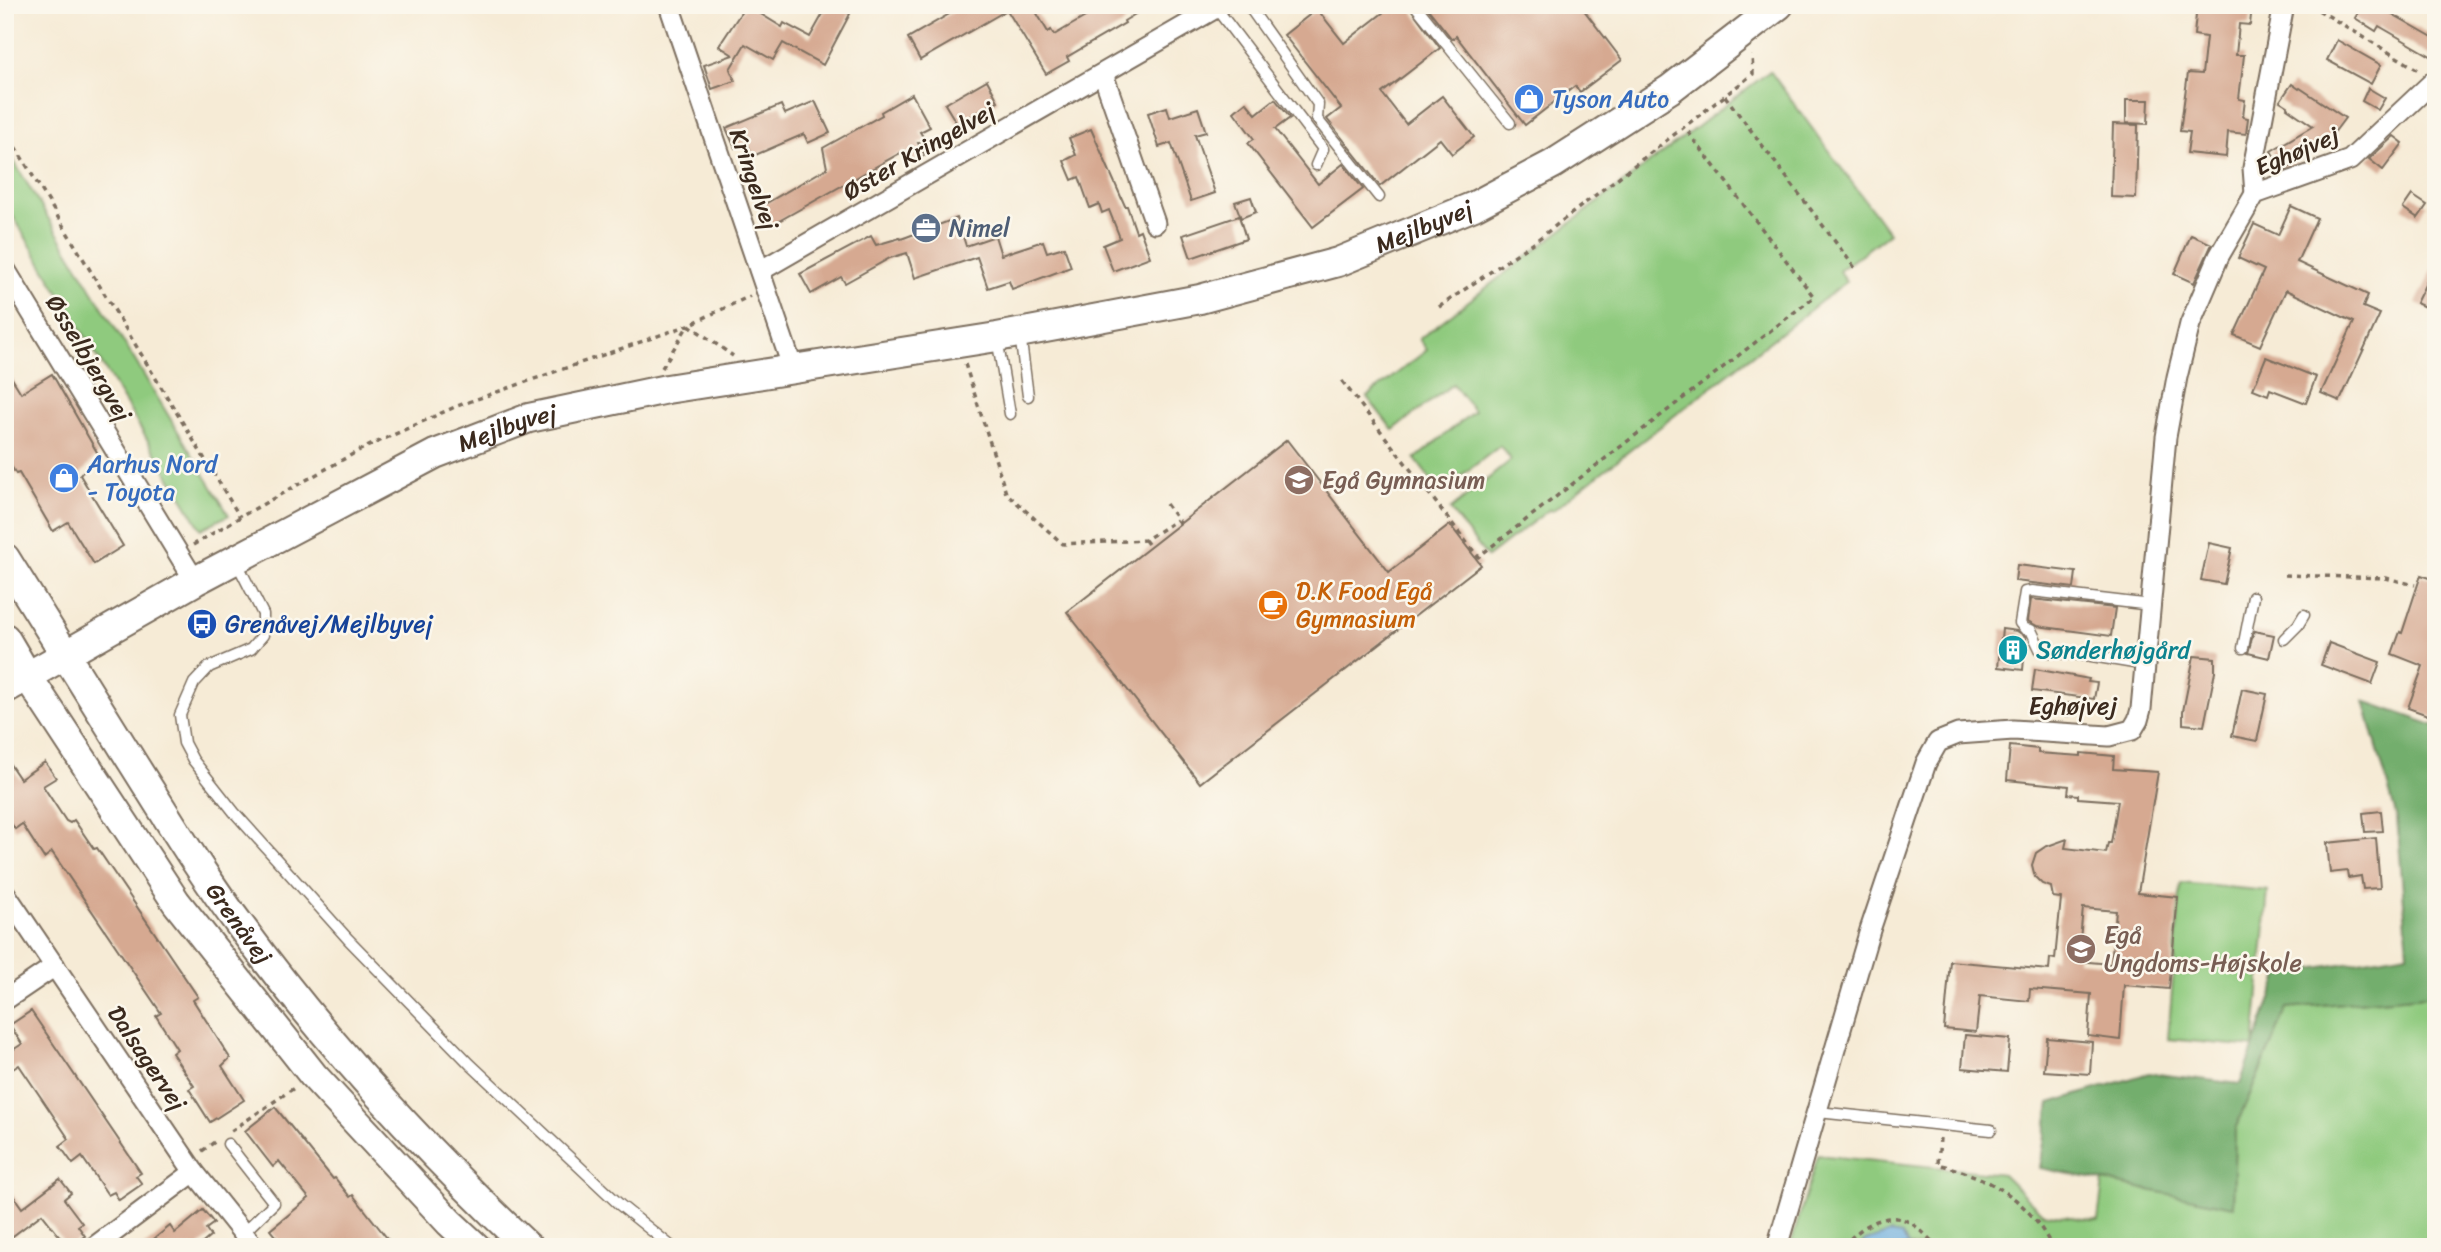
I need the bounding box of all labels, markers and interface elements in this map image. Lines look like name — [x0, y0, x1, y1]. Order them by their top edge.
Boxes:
place label: Tyson Auto — [1552, 78, 1669, 120]
shop icon: Tyson Auto — [1512, 82, 1546, 116]
street label: Øster Kringelvej — [835, 90, 1004, 212]
street label: Eghøjvej — [2248, 114, 2346, 188]
street label: Kringelvej — [717, 123, 791, 236]
street label: Mejlbyvej — [1368, 187, 1480, 266]
place label: Nimel — [949, 207, 1011, 249]
office icon: Nimel — [909, 211, 943, 245]
street label: Øsselbjergvej — [34, 286, 144, 430]
street label: Mejlbyvej — [451, 392, 561, 464]
place label: Aarhus Nord - Toyota — [86, 443, 219, 513]
place label: Egå Gymnasium — [1322, 459, 1486, 501]
shop icon: Aarhus Nord - Toyota — [47, 461, 81, 495]
school or university icon: Egå Gymnasium — [1282, 463, 1316, 497]
place label: D.K Food Egå Gymnasium — [1296, 570, 1432, 640]
cafe icon: D.K Food Egå Gymnasium — [1256, 588, 1290, 622]
place label: Grenåvej/Mejlbyvej — [225, 603, 434, 645]
bus stop icon: Grenåvej/Mejlbyvej — [185, 607, 219, 641]
place label: Sønderhøjgård — [2036, 629, 2192, 671]
building icon: Sønderhøjgård — [1996, 633, 2030, 667]
street label: Eghøjvej — [2029, 685, 2117, 727]
street label: Grenåvej — [194, 874, 284, 974]
place label: Egå Ungdoms-Højskole — [2104, 914, 2302, 984]
school or university icon: Egå Ungdoms-Højskole — [2064, 932, 2098, 966]
street label: Dalsagervej — [96, 996, 199, 1120]

